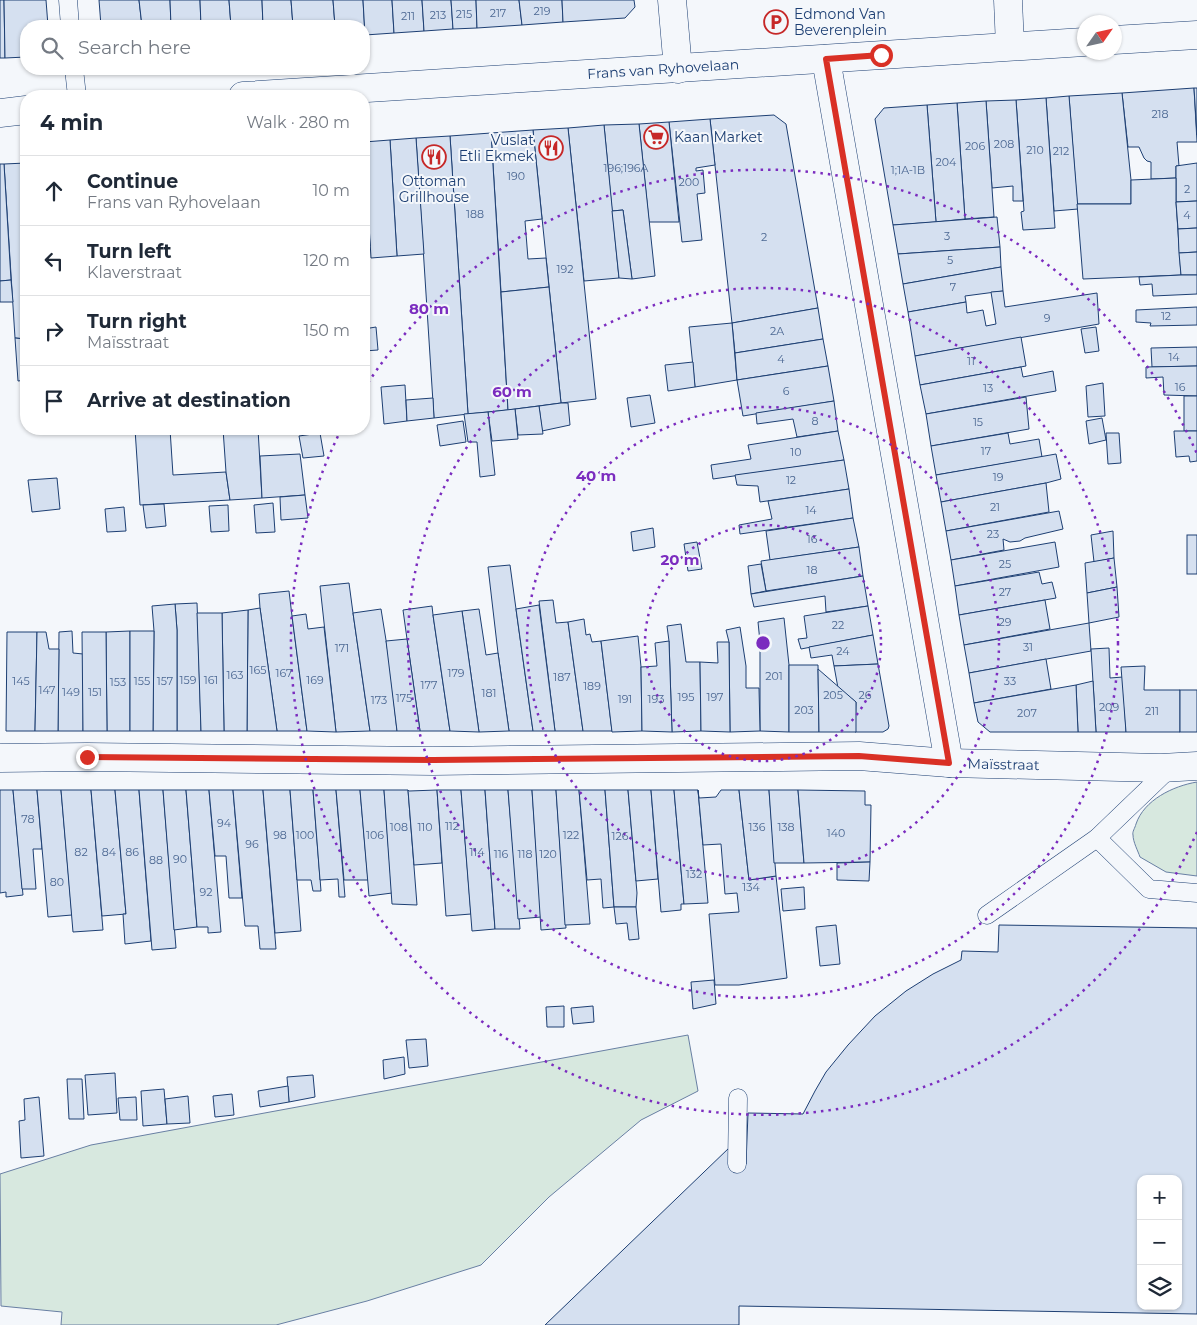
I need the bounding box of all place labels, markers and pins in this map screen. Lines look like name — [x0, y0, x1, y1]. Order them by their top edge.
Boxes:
place label: Edmond Van Beverenplein — [794, 5, 887, 39]
parking icon: Edmond Van Beverenplein — [763, 9, 789, 35]
supermarket icon: Kaan Market — [643, 124, 669, 150]
place label: Kaan Market — [674, 128, 763, 146]
place label: Vuslat Etli Ekmek — [459, 131, 535, 165]
restaurant icon: Vuslat Etli Ekmek — [538, 135, 564, 161]
restaurant icon: Ottoman Grillhouse — [421, 144, 447, 170]
place label: Ottoman Grillhouse — [399, 172, 469, 206]
centre of rings — [754, 634, 772, 652]

